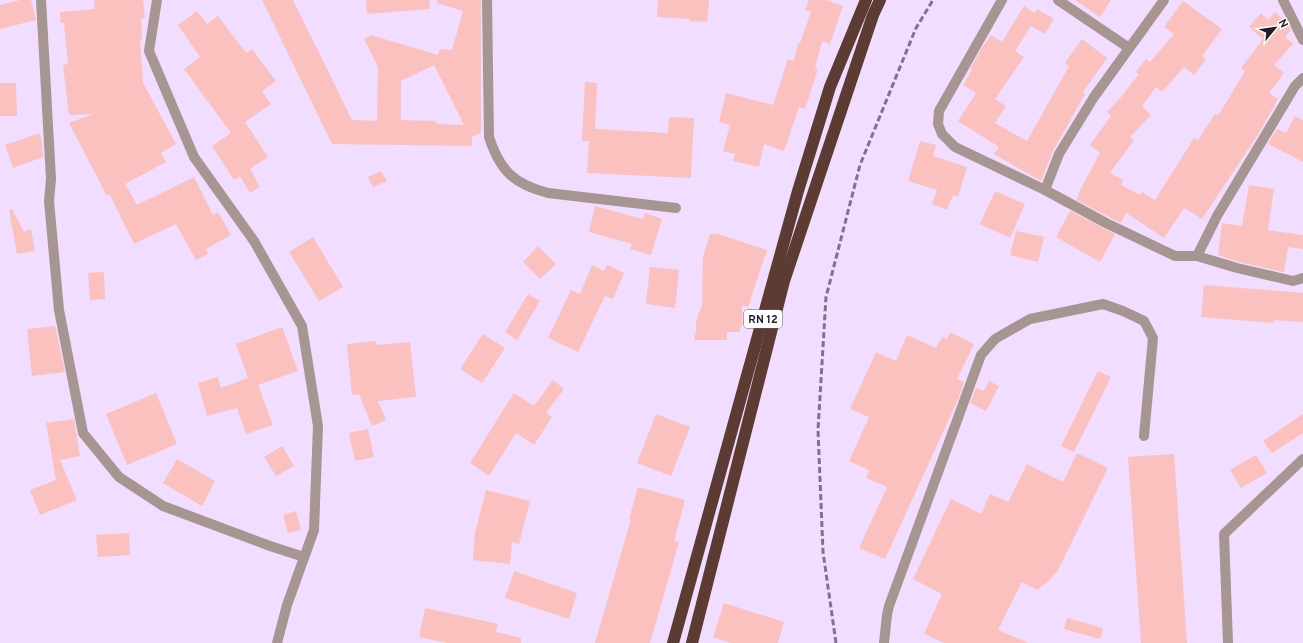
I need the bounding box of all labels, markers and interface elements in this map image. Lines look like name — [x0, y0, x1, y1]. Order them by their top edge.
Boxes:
north arrow — [1255, 8, 1295, 48]
text: N — [1275, 17, 1291, 30]
road number: RN 12 — [744, 310, 782, 328]

